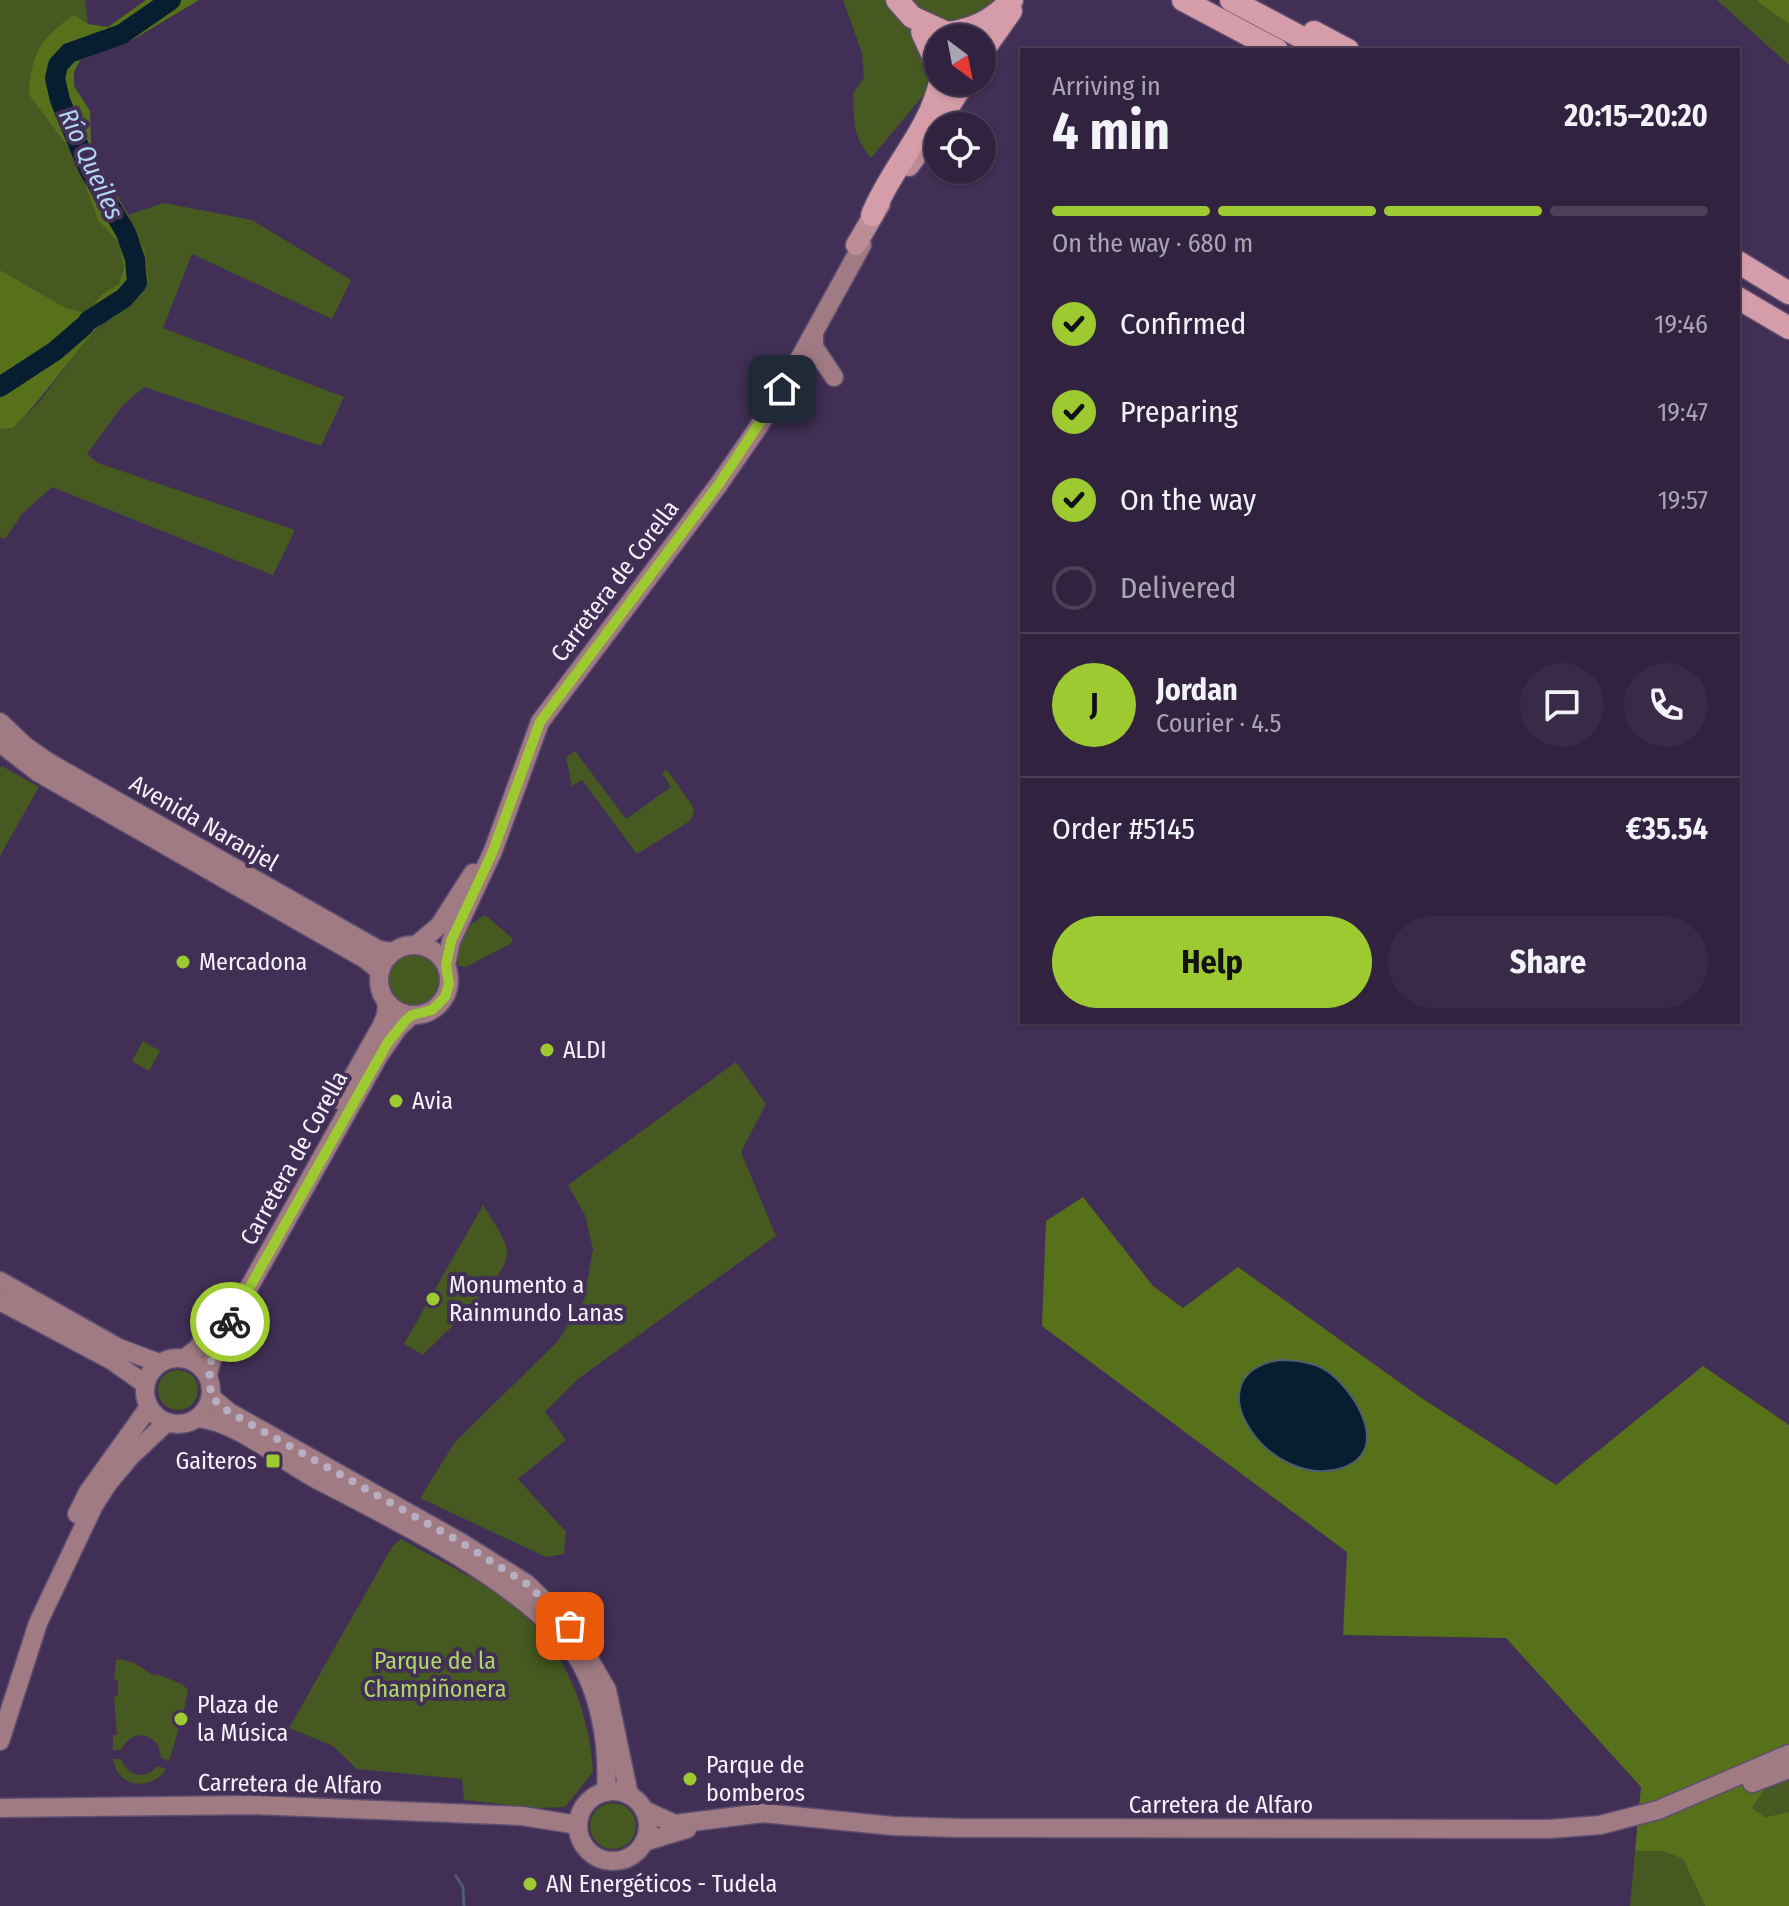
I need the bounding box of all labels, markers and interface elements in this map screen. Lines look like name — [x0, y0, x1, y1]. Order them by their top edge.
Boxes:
north arrow — [924, 24, 996, 96]
map controls — [924, 24, 996, 184]
text: Arriving in — [1052, 71, 1161, 102]
text: 20:15–20:20 — [1564, 98, 1708, 134]
text: 4 min — [1052, 100, 1170, 163]
water label: Río Queiles — [52, 104, 130, 224]
button: locate — [924, 112, 996, 184]
text: On the way · 680 m — [1052, 228, 1253, 259]
icon: check — [1052, 302, 1096, 346]
text: Confirmed — [1120, 306, 1246, 342]
text: 19:46 — [1654, 309, 1708, 340]
pin — [748, 355, 816, 423]
icon: home — [760, 367, 804, 411]
icon: check — [1052, 390, 1096, 434]
text: Preparing — [1120, 394, 1238, 430]
text: 19:47 — [1657, 397, 1708, 428]
icon: check — [1052, 478, 1096, 522]
text: On the way — [1120, 482, 1256, 518]
text: 19:57 — [1658, 485, 1708, 516]
street label: Carretera de Corella — [545, 495, 685, 667]
text: Delivered — [1120, 570, 1236, 606]
button: chat — [1520, 663, 1604, 747]
button: phone — [1624, 663, 1708, 747]
text: Jordan — [1156, 672, 1238, 708]
text: J — [1090, 687, 1098, 723]
text: Courier · 4.5 — [1156, 708, 1282, 739]
street label: Avenida Naranjel — [125, 769, 283, 877]
text: Order #5145 — [1052, 811, 1195, 847]
text: €35.54 — [1626, 811, 1708, 847]
button: Help — [1052, 916, 1372, 1008]
button: Share — [1388, 916, 1708, 1008]
place label: Mercadona — [199, 948, 307, 976]
marker: Mercadona — [174, 953, 192, 971]
place label: ALDI — [563, 1036, 607, 1064]
marker: ALDI — [538, 1041, 556, 1059]
street label: Carretera de Corella — [235, 1066, 353, 1250]
place label: Avia — [412, 1087, 453, 1115]
marker: Avia — [387, 1092, 405, 1110]
place label: Monumento a Rainmundo Lanas — [449, 1271, 624, 1327]
courier — [190, 1282, 270, 1362]
marker: Monumento a Rainmundo Lanas — [424, 1290, 442, 1308]
icon: bike — [208, 1300, 252, 1344]
place label: Gaiteros — [176, 1447, 257, 1475]
marker: Gaiteros — [264, 1452, 282, 1470]
pin — [536, 1592, 604, 1660]
icon: bag — [548, 1604, 592, 1648]
park label: Parque de la Champiñonera — [364, 1647, 506, 1703]
place label: Plaza de la Música — [197, 1691, 288, 1747]
marker: Plaza de la Música — [172, 1710, 190, 1728]
place label: Parque de bomberos — [706, 1751, 805, 1807]
street label: Carretera de Alfaro — [198, 1768, 382, 1800]
marker: Parque de bomberos — [681, 1770, 699, 1788]
street label: Carretera de Alfaro — [1129, 1791, 1313, 1819]
place label: AN Energéticos - Tudela — [546, 1870, 777, 1898]
marker: AN Energéticos - Tudela — [521, 1875, 539, 1893]

